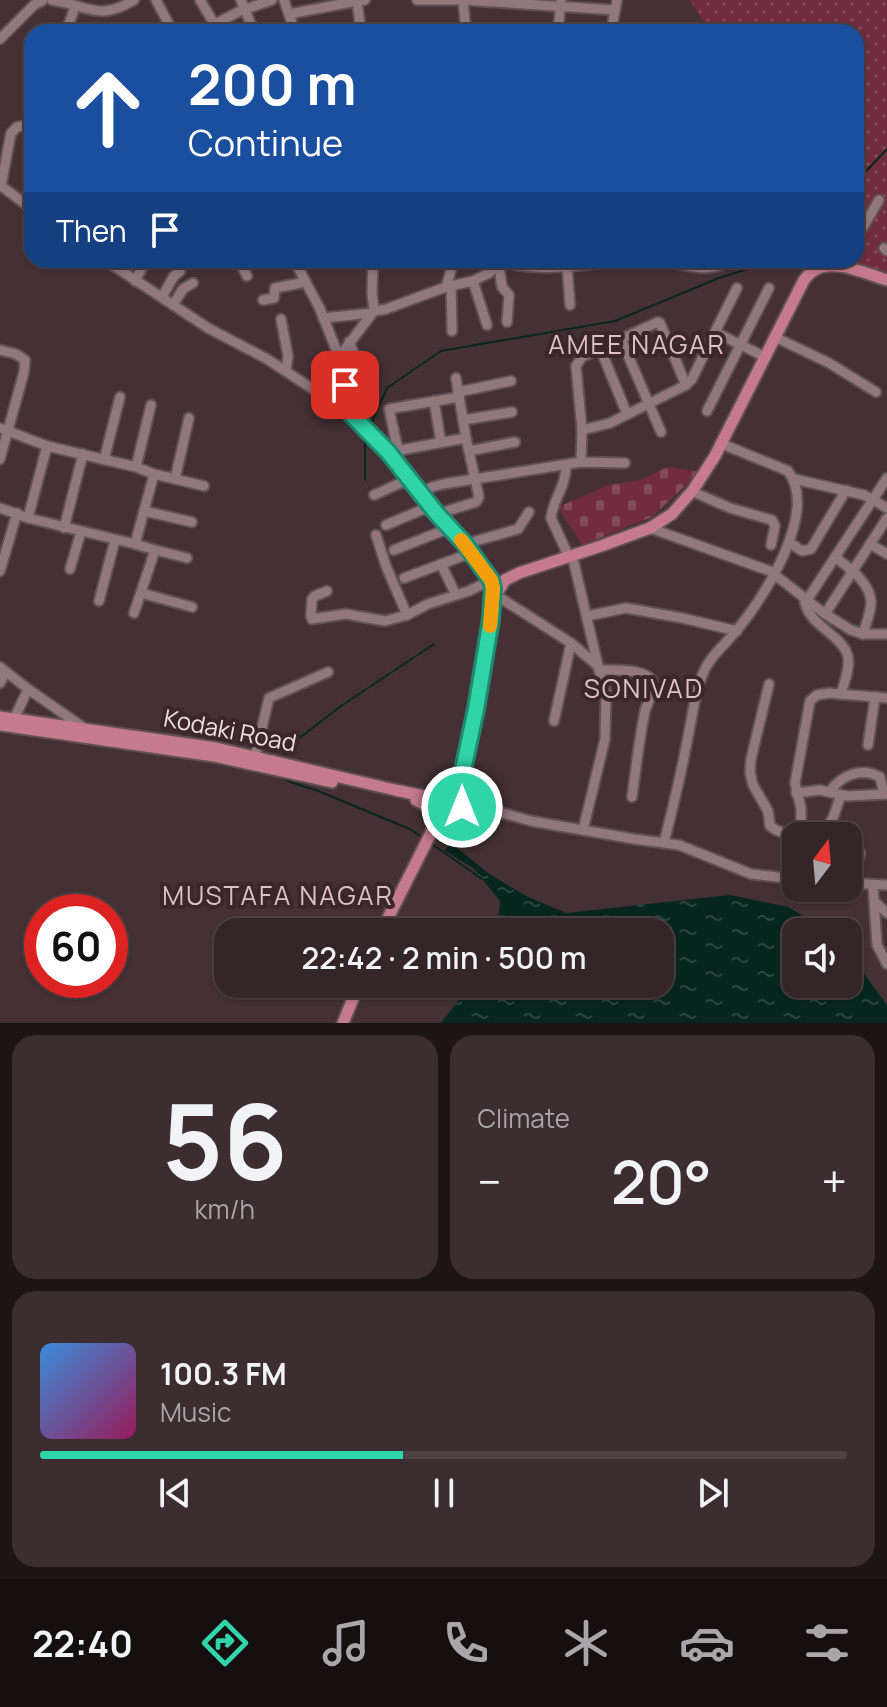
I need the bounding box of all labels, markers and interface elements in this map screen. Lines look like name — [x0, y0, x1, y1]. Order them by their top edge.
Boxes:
text: 200 m — [188, 45, 357, 122]
icon: ahead — [56, 56, 160, 160]
text: Continue — [188, 118, 343, 167]
icon: arrive — [143, 208, 187, 252]
text: Then — [56, 210, 127, 251]
district label: AMEE NAGAR — [548, 326, 726, 362]
pin — [311, 351, 379, 419]
icon: arrive — [323, 363, 367, 407]
district label: SONIVAD — [584, 670, 704, 706]
street label: Kodaki Road — [161, 701, 299, 759]
position arrow — [420, 765, 504, 849]
north arrow — [782, 822, 862, 902]
map controls — [782, 822, 862, 998]
district label: MUSTAFA NAGAR — [162, 877, 394, 913]
speed limit sign: 60 — [24, 894, 128, 998]
button: sound — [782, 918, 862, 998]
text: 22:42 · 2 min · 500 m — [302, 937, 586, 978]
text: 56 — [162, 1068, 288, 1210]
text: Climate — [478, 1100, 570, 1136]
text: 20° — [611, 1140, 712, 1222]
text: − — [478, 1151, 501, 1211]
text: + — [822, 1151, 847, 1211]
text: km/h — [195, 1191, 255, 1227]
text: 100.3 FM — [160, 1353, 287, 1394]
text: Music — [160, 1394, 231, 1430]
icon: previous — [153, 1471, 197, 1515]
icon: pause — [422, 1471, 466, 1515]
icon: next — [691, 1471, 735, 1515]
icon: directions — [197, 1615, 253, 1671]
icon: music — [318, 1615, 374, 1671]
icon: phone — [438, 1615, 494, 1671]
icon: climate — [558, 1615, 614, 1671]
icon: car — [679, 1615, 735, 1671]
icon: filters — [799, 1615, 855, 1671]
text: 22:40 — [32, 1619, 133, 1668]

